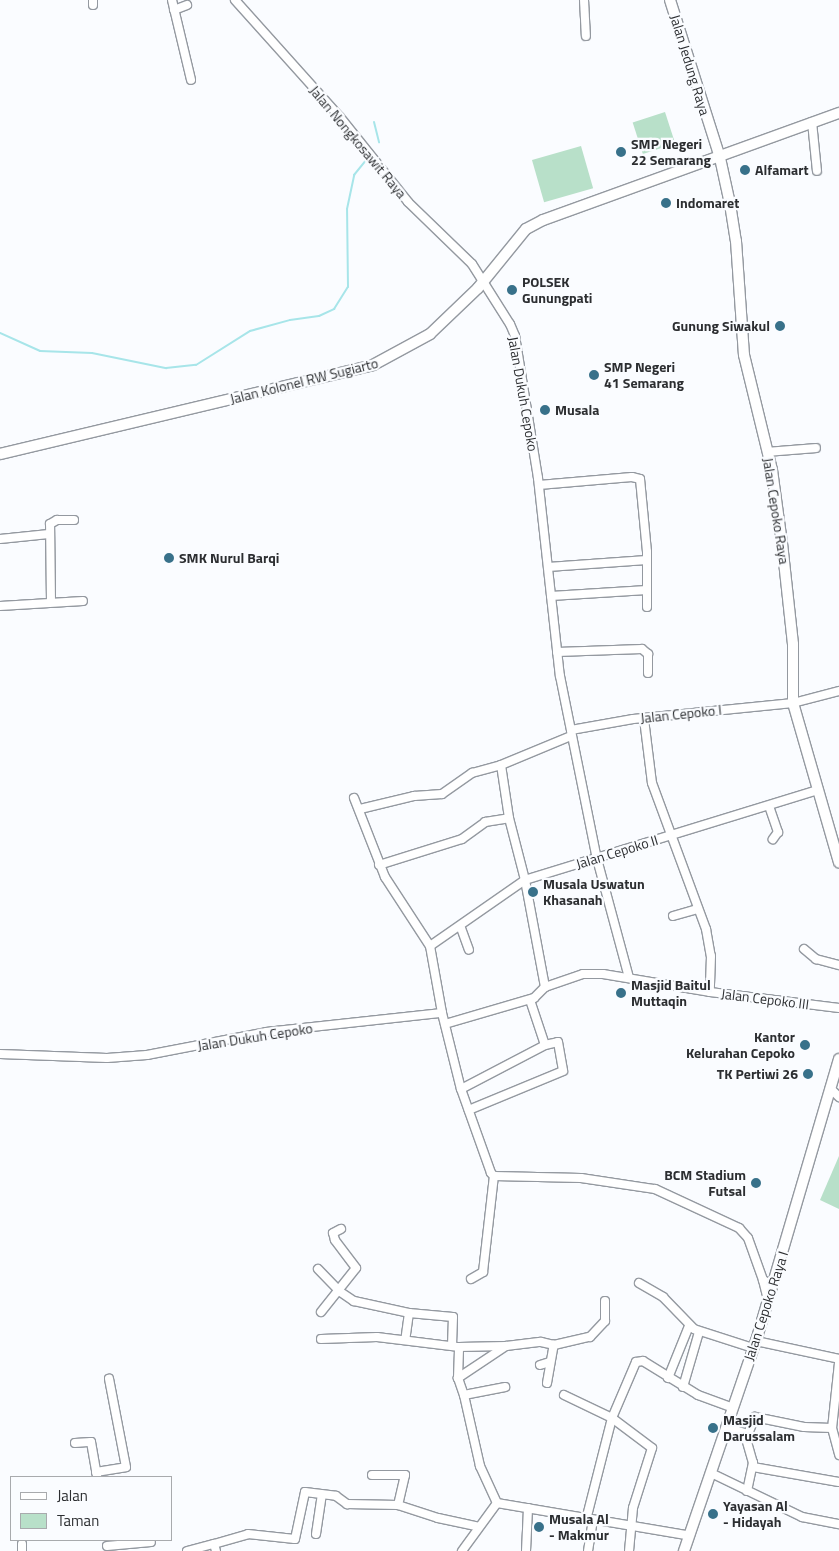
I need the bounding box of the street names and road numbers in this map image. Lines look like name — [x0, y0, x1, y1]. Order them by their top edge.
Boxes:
street label: Jalan Jedung Raya — [667, 12, 713, 118]
street label: Jalan Nongkosawit Raya — [306, 82, 410, 202]
street label: Jalan Dukuh Cepoko — [505, 335, 541, 453]
street label: Jalan Kolonel RW Sugiarto — [228, 354, 380, 408]
street label: Jalan Cepoko Raya — [759, 457, 793, 565]
street label: Jalan Cepoko I — [640, 701, 722, 727]
street label: Jalan Cepoko II — [574, 832, 660, 872]
street label: Jalan Cepoko III — [720, 985, 810, 1013]
street label: Jalan Dukuh Cepoko — [196, 1020, 314, 1054]
street label: Jalan Cepoko Raya I — [740, 1249, 792, 1363]

